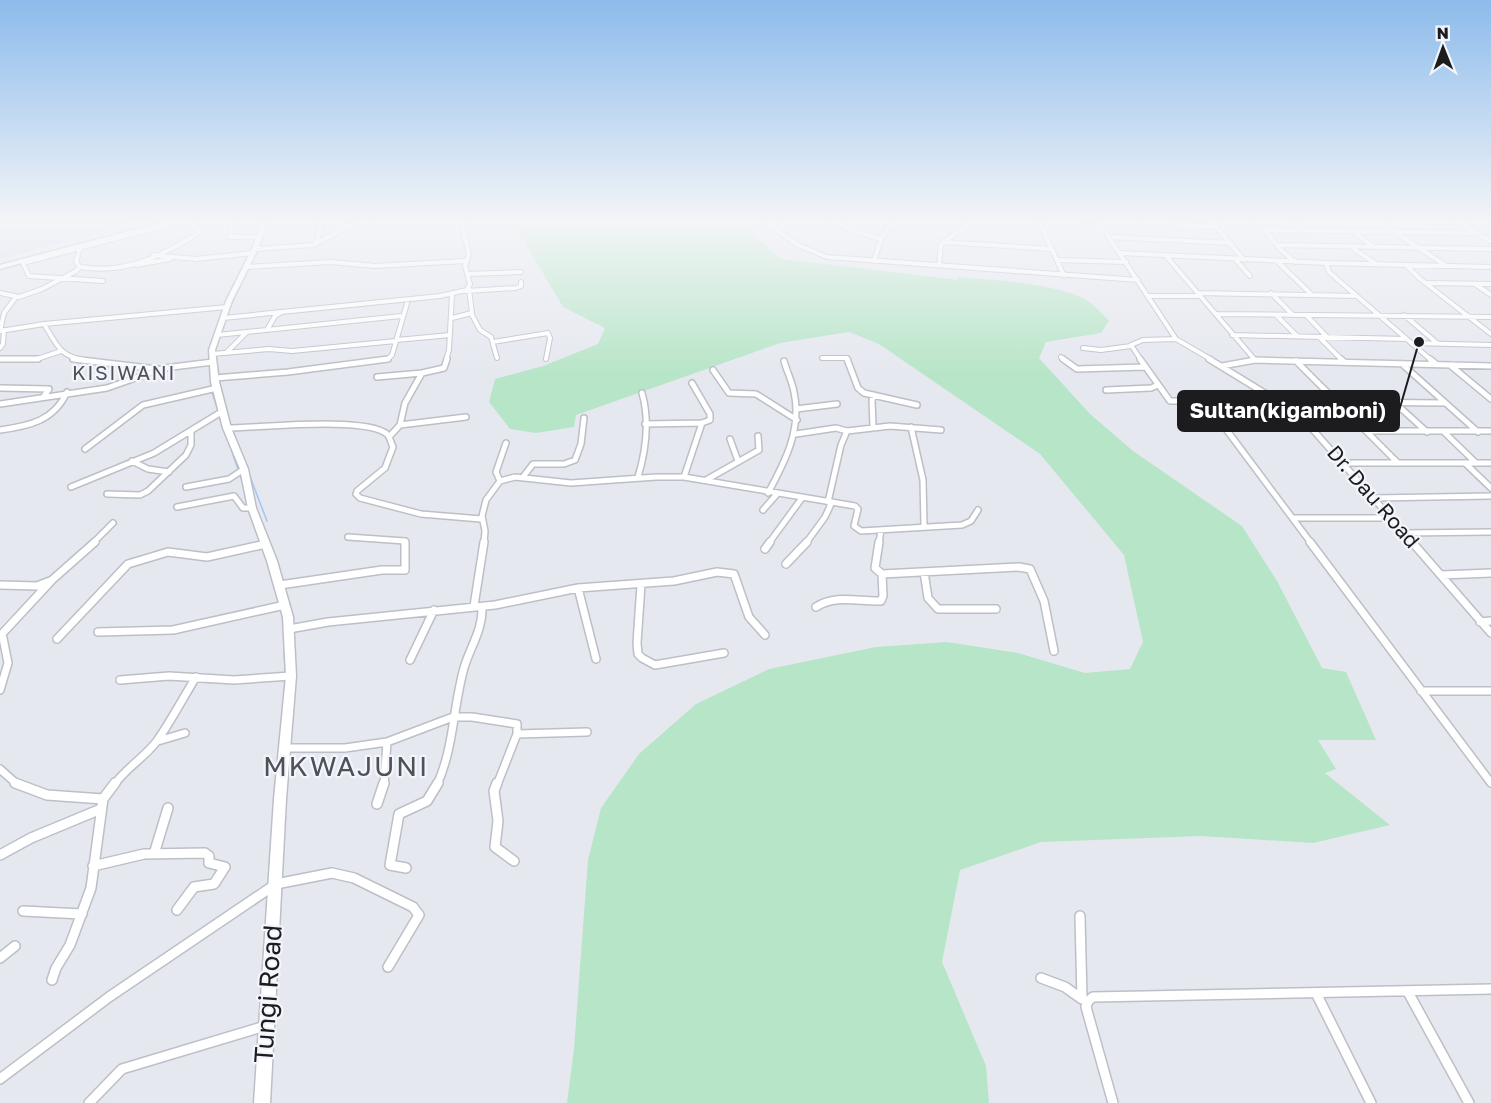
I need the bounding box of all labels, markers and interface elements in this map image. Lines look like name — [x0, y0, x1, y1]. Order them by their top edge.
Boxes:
north arrow — [1413, 18, 1473, 78]
text: N — [1436, 23, 1449, 43]
district label: KISIWANI — [72, 360, 176, 384]
callout: Sultan(kigamboni) — [1178, 391, 1399, 431]
text: Sultan(kigamboni) — [1190, 396, 1386, 423]
street label: Dr. Dau Road — [1322, 440, 1426, 553]
district label: MKWAJUNI — [263, 749, 429, 782]
street label: Tungi Road — [247, 924, 288, 1064]

